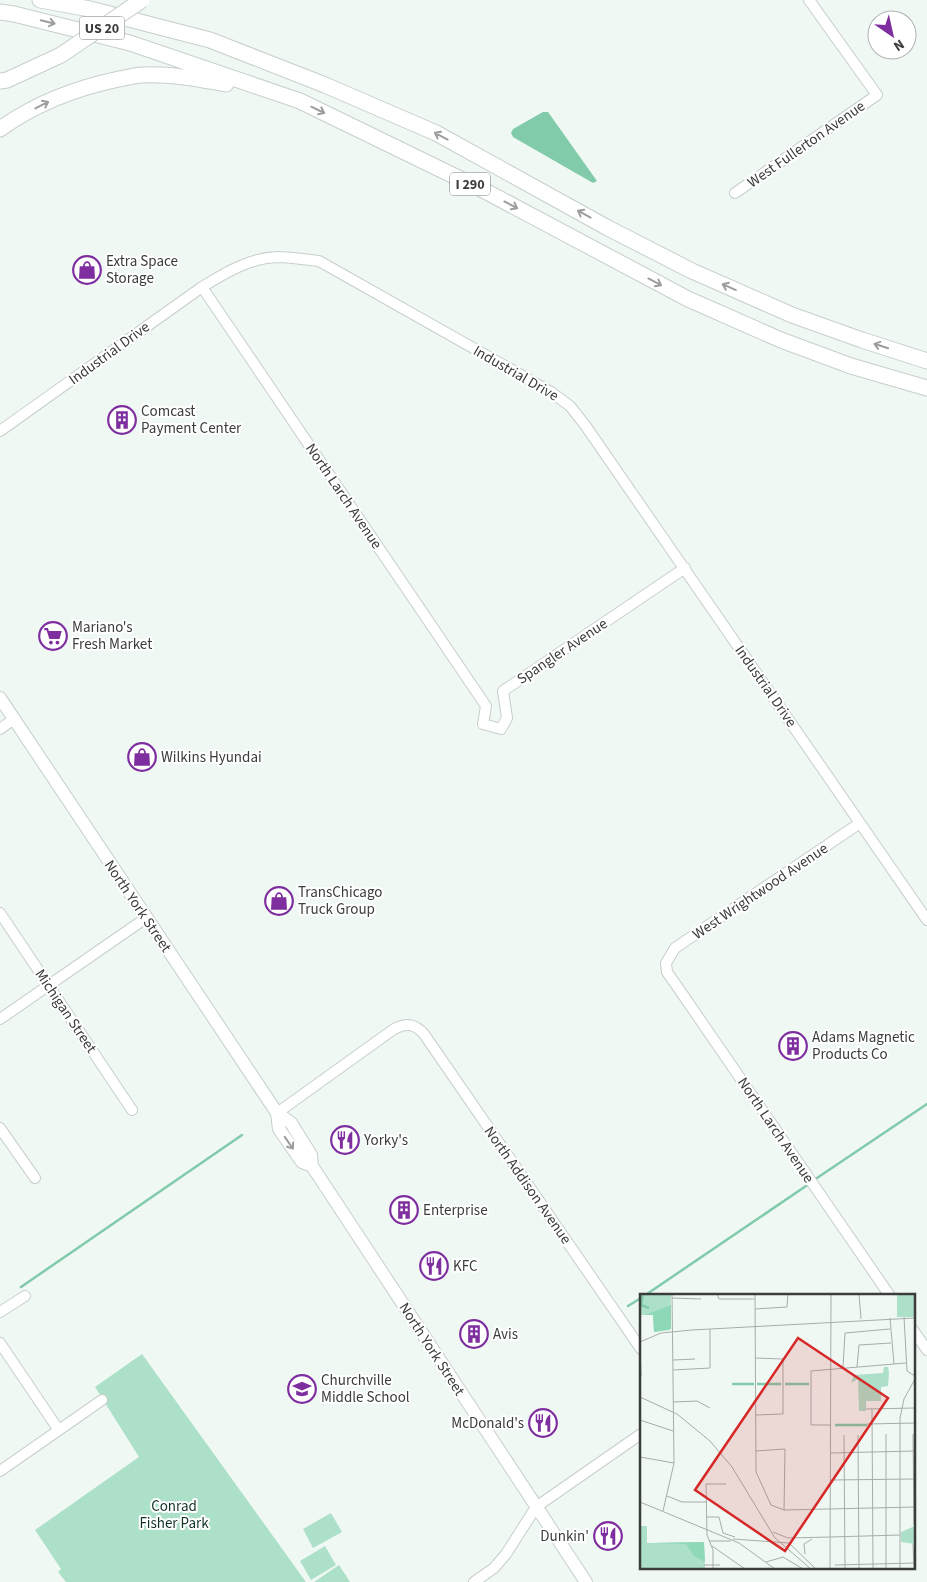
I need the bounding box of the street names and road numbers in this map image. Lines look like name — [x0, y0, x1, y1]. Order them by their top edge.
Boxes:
road number: US 20 — [80, 16, 124, 40]
street label: West Fullerton Avenue — [743, 96, 869, 193]
road number: I 290 — [450, 172, 490, 195]
street label: Industrial Drive — [64, 317, 154, 390]
street label: Industrial Drive — [469, 340, 562, 406]
street label: North Larch Avenue — [300, 439, 387, 553]
street label: Spangler Avenue — [513, 613, 612, 690]
street label: Industrial Drive — [730, 641, 802, 731]
street label: West Wrightwood Avenue — [688, 838, 832, 945]
street label: North York Street — [99, 856, 176, 957]
street label: Michigan Street — [30, 965, 101, 1057]
street label: North Larch Avenue — [732, 1073, 819, 1187]
street label: North Addison Avenue — [479, 1122, 576, 1248]
street label: North York Street — [394, 1299, 470, 1400]

